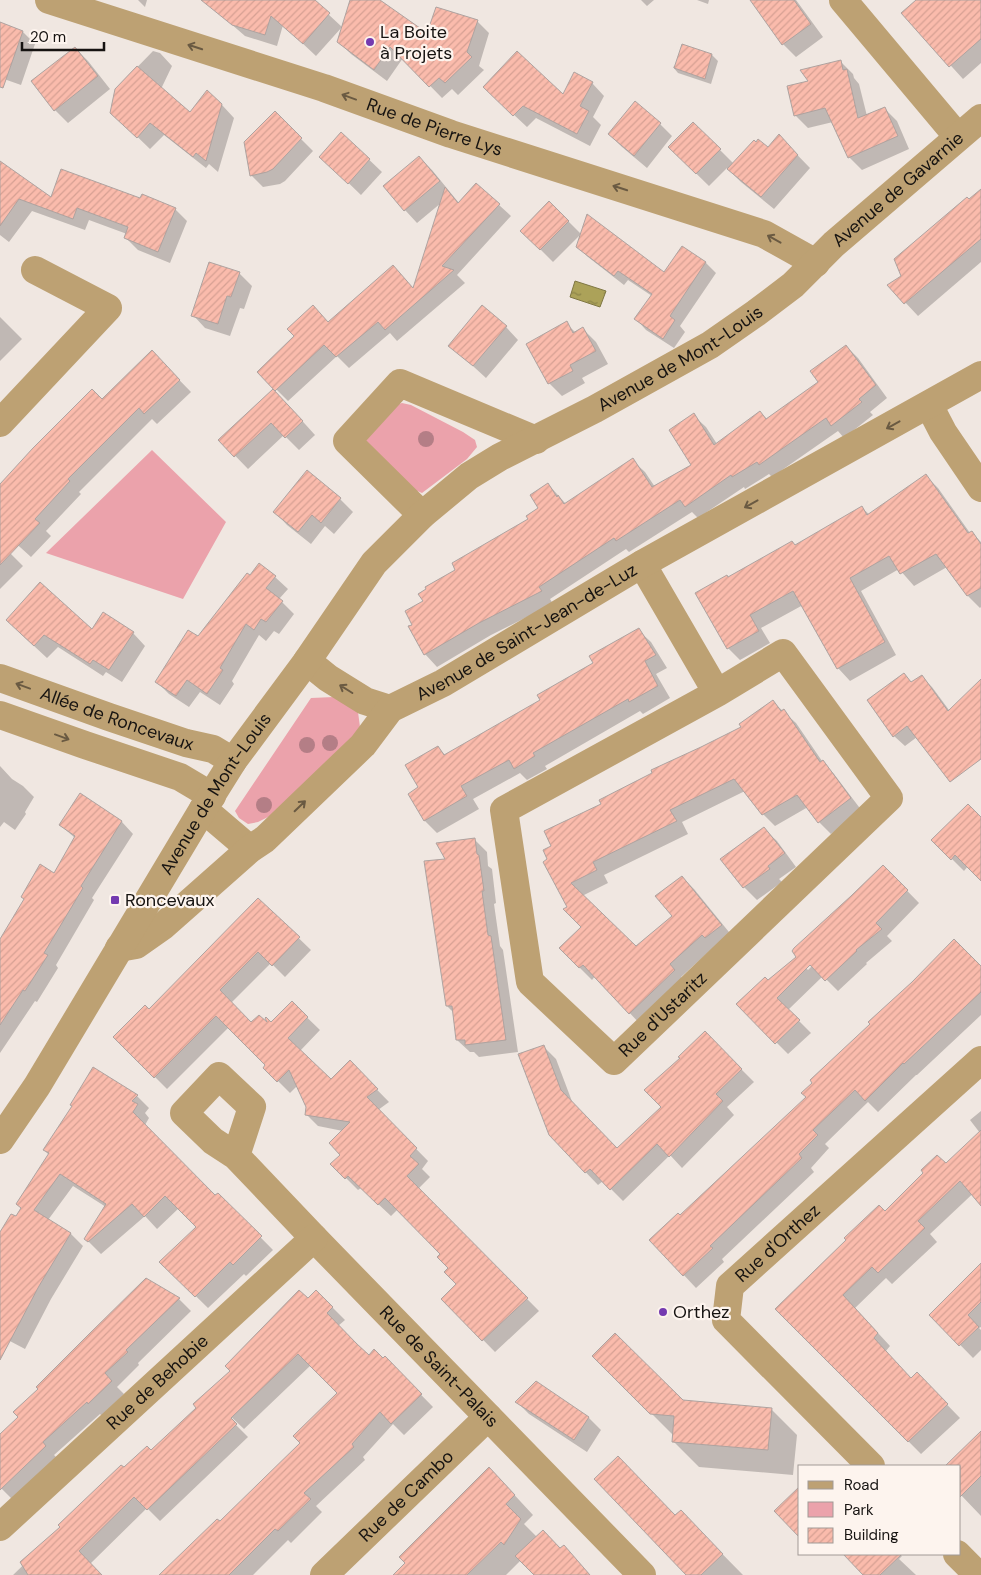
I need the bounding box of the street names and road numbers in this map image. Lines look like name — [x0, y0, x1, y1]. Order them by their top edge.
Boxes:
street label: Rue de Pierre Lys — [363, 92, 505, 162]
street label: Avenue de Gavarnie — [827, 126, 969, 252]
street label: Avenue de Mont-Louis — [593, 300, 768, 417]
street label: Avenue de Saint-Jean-de-Luz — [412, 558, 641, 706]
street label: Allée de Roncevaux — [37, 681, 196, 756]
street label: Avenue de Mont-Louis — [154, 708, 277, 879]
street label: Rue d'Ustaritz — [613, 966, 712, 1062]
street label: Rue d'Orthez — [730, 1199, 825, 1288]
street label: Rue de Saint-Palais — [374, 1300, 504, 1433]
street label: Rue de Behobie — [101, 1329, 214, 1435]
street label: Rue de Cambo — [353, 1445, 459, 1547]

